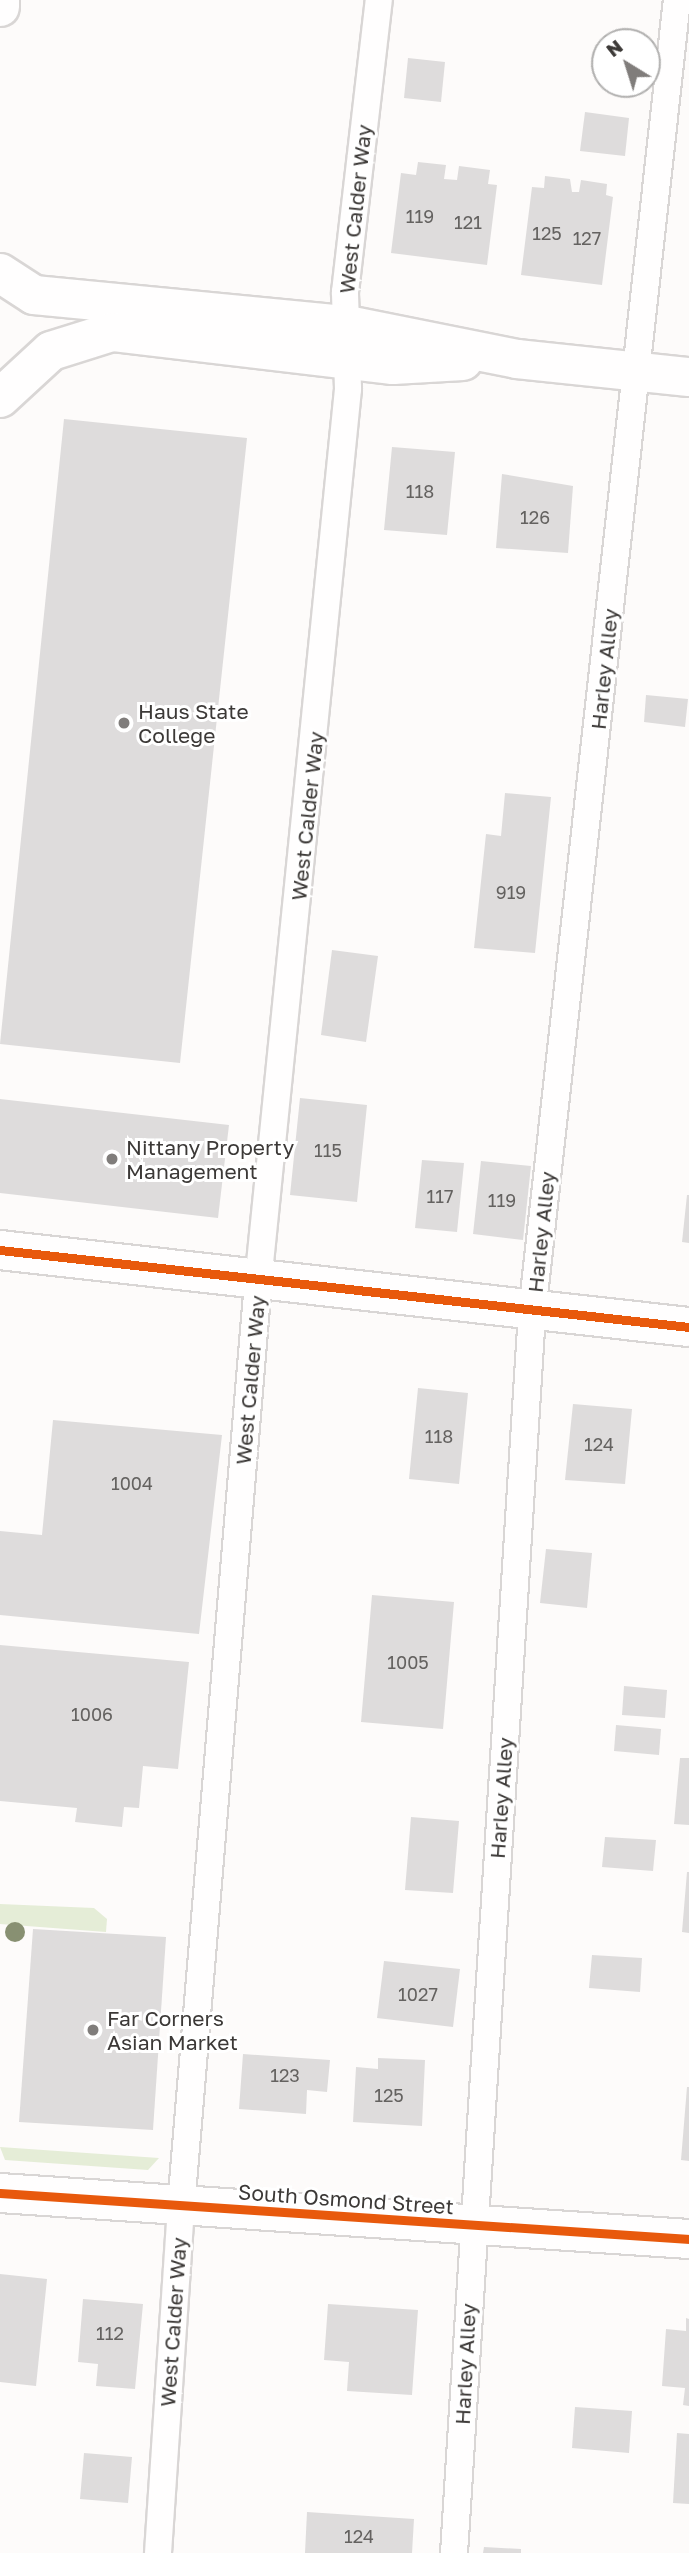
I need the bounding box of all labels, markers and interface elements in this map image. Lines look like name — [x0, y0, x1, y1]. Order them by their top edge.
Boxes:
north arrow — [591, 28, 661, 98]
text: N — [601, 34, 627, 61]
street label: West Calder Way — [334, 123, 376, 295]
house number: 119 — [406, 205, 434, 227]
house number: 121 — [454, 211, 482, 233]
house number: 125 — [532, 222, 562, 244]
house number: 127 — [573, 227, 601, 249]
house number: 118 — [406, 480, 434, 502]
house number: 126 — [520, 506, 550, 528]
street label: Harley Alley — [585, 607, 623, 731]
place label: Haus State College — [138, 698, 249, 748]
marker: Haus State College — [116, 715, 132, 731]
street label: West Calder Way — [286, 730, 328, 902]
house number: 919 — [496, 881, 526, 903]
place label: Nittany Property Management — [126, 1134, 294, 1184]
house number: 115 — [314, 1139, 342, 1161]
marker: Nittany Property Management — [104, 1151, 120, 1167]
street label: Harley Alley — [522, 1170, 560, 1294]
house number: 117 — [427, 1185, 453, 1207]
house number: 119 — [488, 1189, 516, 1211]
street label: West Calder Way — [230, 1294, 270, 1466]
house number: 118 — [425, 1425, 453, 1447]
house number: 124 — [584, 1433, 614, 1455]
house number: 1004 — [111, 1472, 153, 1494]
house number: 1005 — [387, 1651, 429, 1673]
house number: 1006 — [71, 1703, 113, 1725]
street label: Harley Alley — [484, 1736, 518, 1860]
house number: 1027 — [398, 1983, 438, 2005]
place label: Far Corners Asian Market — [107, 2005, 238, 2055]
marker: Far Corners Asian Market — [85, 2022, 101, 2038]
house number: 123 — [270, 2064, 300, 2086]
house number: 125 — [374, 2084, 404, 2106]
street label: South Osmond Street — [237, 2179, 455, 2219]
street label: West Calder Way — [155, 2236, 191, 2408]
street label: Harley Alley — [449, 2303, 481, 2425]
house number: 112 — [96, 2322, 124, 2344]
house number: 124 — [344, 2525, 374, 2547]

